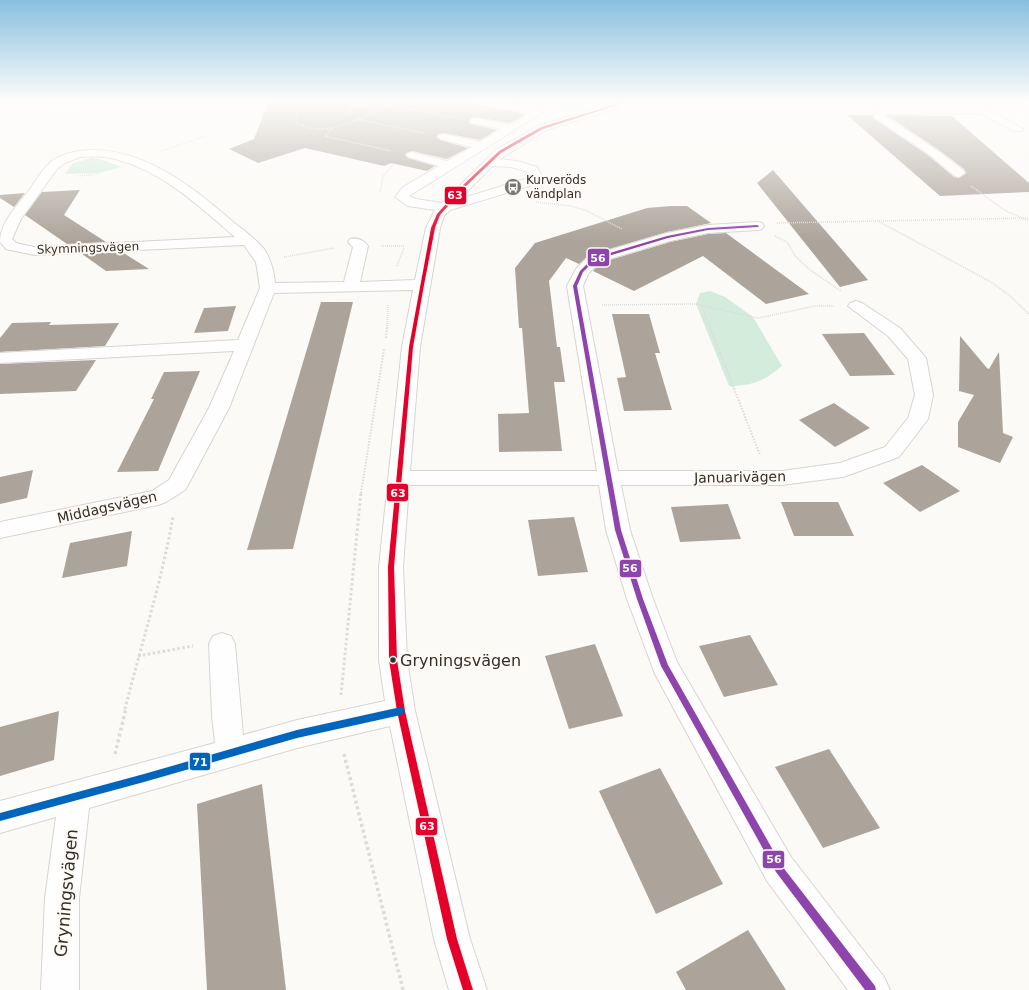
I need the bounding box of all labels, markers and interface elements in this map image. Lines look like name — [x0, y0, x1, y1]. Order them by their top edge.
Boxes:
place label: Kurveröds vändplan — [526, 173, 586, 201]
bus stop icon: Kurveröds vändplan — [503, 177, 523, 197]
line badge: 63 — [444, 186, 467, 205]
text: 63 — [447, 189, 463, 202]
street label: Skymningsvägen — [37, 239, 139, 257]
line badge: 56 — [587, 248, 610, 267]
text: 56 — [590, 252, 606, 265]
street label: Januarivägen — [693, 468, 786, 486]
line badge: 63 — [386, 483, 409, 502]
text: 63 — [390, 487, 406, 500]
street label: Middagsvägen — [56, 488, 158, 526]
line badge: 56 — [619, 559, 642, 578]
text: 56 — [622, 562, 638, 575]
place label: Gryningsvägen — [400, 651, 521, 670]
marker: Gryningsvägen — [388, 655, 398, 665]
line badge: 71 — [189, 752, 211, 771]
text: 71 — [192, 756, 208, 769]
line badge: 63 — [415, 817, 438, 836]
text: 63 — [419, 820, 435, 833]
street label: Gryningsvägen — [50, 828, 82, 958]
line badge: 56 — [762, 850, 785, 869]
text: 56 — [766, 853, 782, 866]

